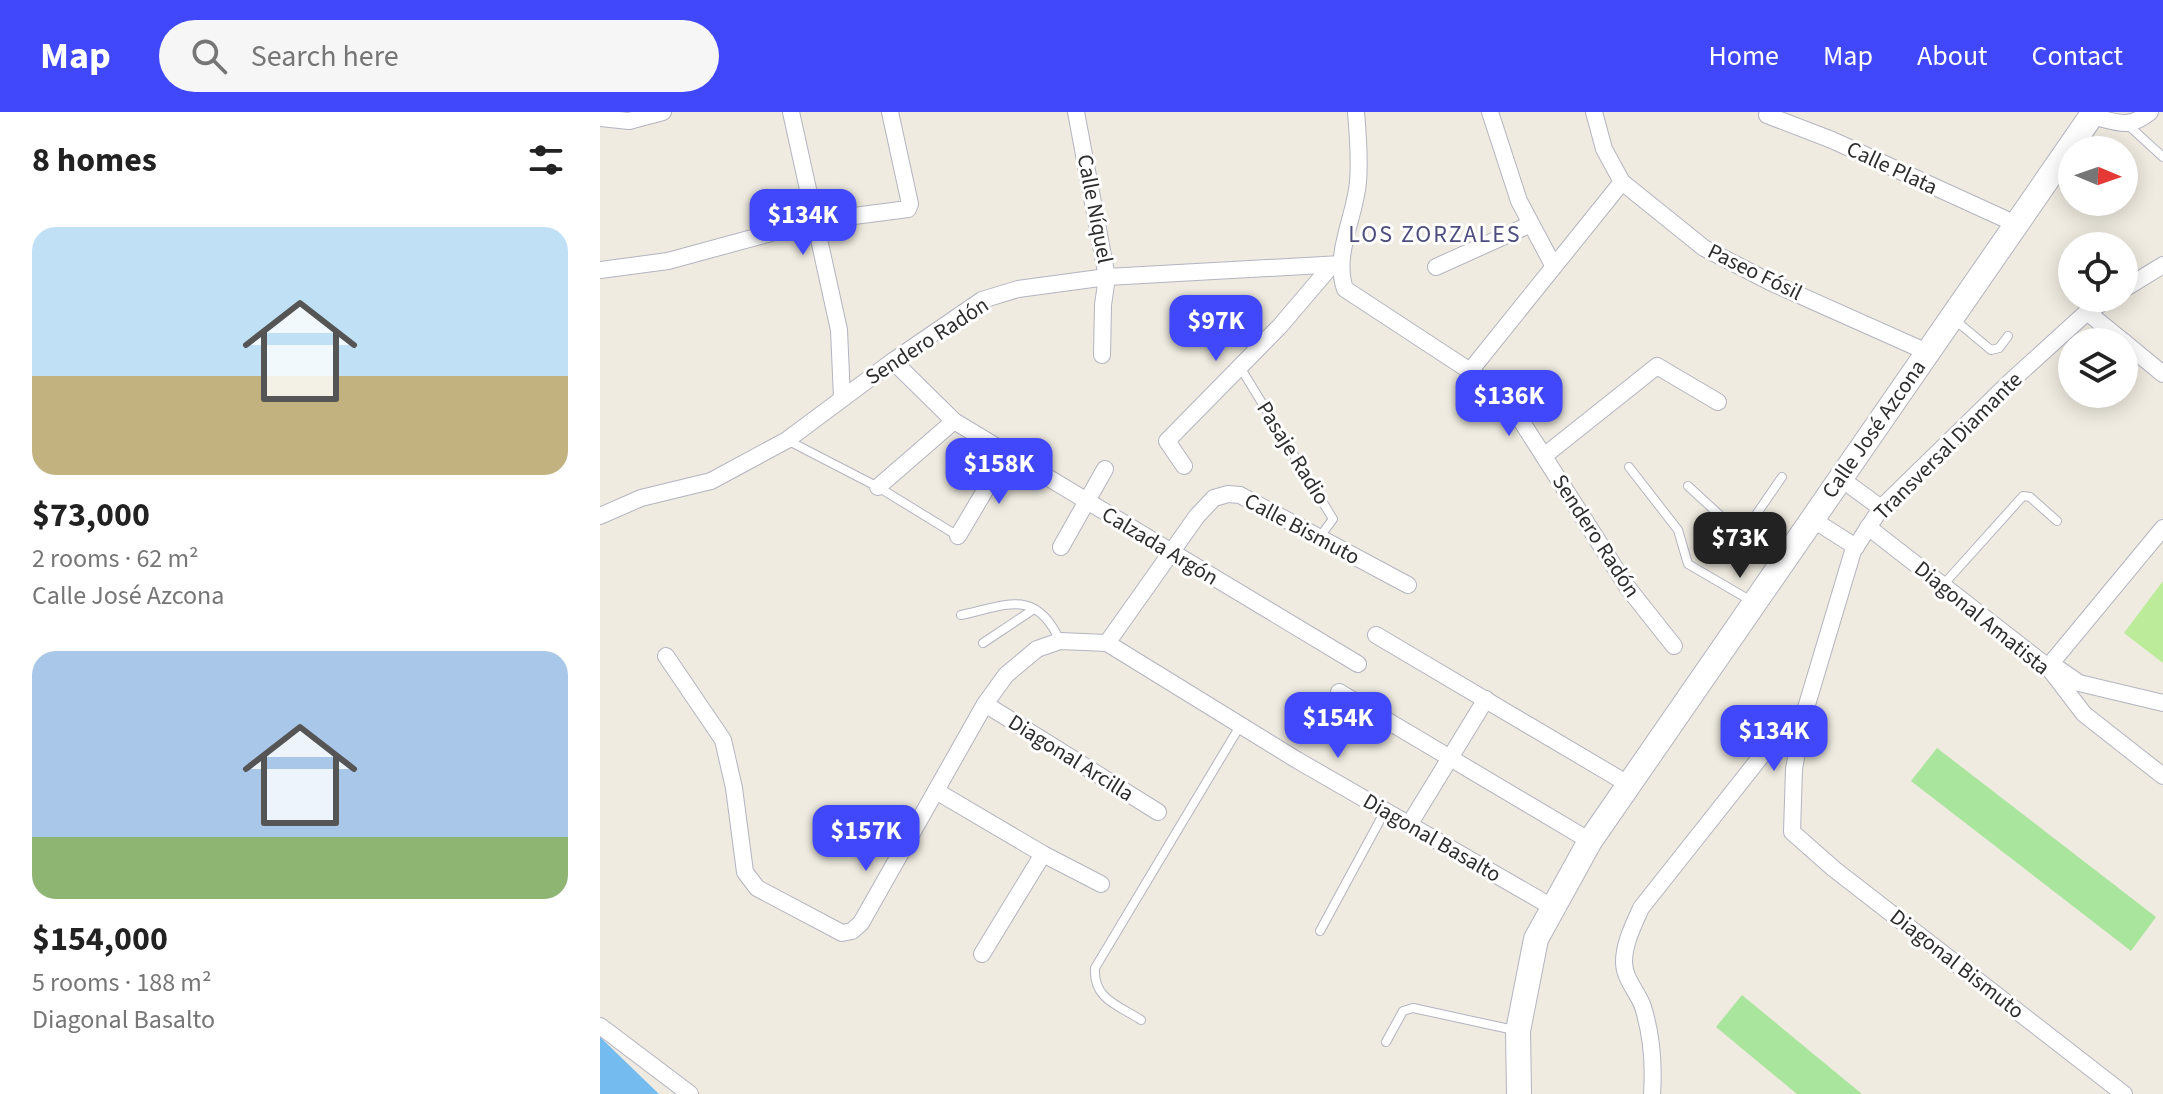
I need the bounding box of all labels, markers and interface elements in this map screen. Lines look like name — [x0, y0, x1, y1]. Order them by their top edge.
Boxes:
search box — [159, 20, 719, 92]
text: Map — [40, 29, 111, 83]
icon: search — [187, 34, 231, 78]
text: Search here — [251, 35, 399, 78]
text: Home — [1708, 36, 1779, 76]
text: Map — [1823, 36, 1873, 76]
text: About — [1917, 36, 1988, 76]
text: Contact — [2032, 36, 2123, 76]
street label: Calle Plata — [1841, 133, 1943, 203]
text: 8 homes — [32, 136, 157, 185]
north arrow — [2058, 136, 2138, 216]
map controls — [2058, 136, 2138, 408]
icon: filters — [524, 138, 568, 182]
street label: Calle Níquel — [1069, 152, 1121, 266]
pin: $134K — [747, 189, 859, 257]
text: $134K — [768, 196, 838, 233]
district label: LOS ZORZALES — [1348, 217, 1522, 252]
button: locate — [2058, 232, 2138, 312]
street label: Paseo Fósil — [1702, 235, 1808, 309]
icon: home — [228, 279, 372, 423]
street label: Sendero Radón — [859, 289, 995, 393]
pin: $97K — [1169, 295, 1263, 363]
text: $97K — [1187, 302, 1245, 339]
button: layers — [2058, 328, 2138, 408]
street label: Calle José Azcona — [1814, 353, 1934, 505]
street label: Transversal Diamante — [1866, 364, 2030, 528]
pin: $136K — [1453, 370, 1565, 438]
text: $136K — [1474, 377, 1544, 414]
street label: Pasaje Radio — [1249, 395, 1337, 511]
pin: $158K — [943, 438, 1055, 506]
text: $158K — [964, 445, 1034, 482]
street label: Sendero Radón — [1544, 468, 1648, 604]
street label: Calle Bismuto — [1238, 485, 1366, 573]
text: $73,000 — [32, 491, 150, 540]
street label: Calzada Argón — [1096, 499, 1224, 593]
pin: $73K — [1693, 512, 1787, 580]
text: $73K — [1711, 519, 1769, 556]
text: 2 rooms · 62 m² — [32, 540, 199, 577]
street label: Diagonal Amatista — [1907, 553, 2057, 683]
text: Calle José Azcona — [32, 577, 224, 614]
pin: $154K — [1282, 692, 1394, 760]
text: $154K — [1303, 699, 1373, 736]
icon: home — [228, 703, 372, 847]
pin: $134K — [1718, 705, 1830, 773]
street label: Diagonal Arcilla — [1002, 707, 1140, 809]
text: $134K — [1739, 712, 1809, 749]
street label: Diagonal Basalto — [1357, 785, 1507, 891]
pin: $157K — [810, 805, 922, 873]
text: $157K — [831, 812, 901, 849]
street label: Diagonal Bismuto — [1883, 901, 2031, 1027]
text: $154,000 — [32, 915, 168, 964]
text: 5 rooms · 188 m² — [32, 964, 211, 1001]
text: Diagonal Basalto — [32, 1001, 215, 1038]

